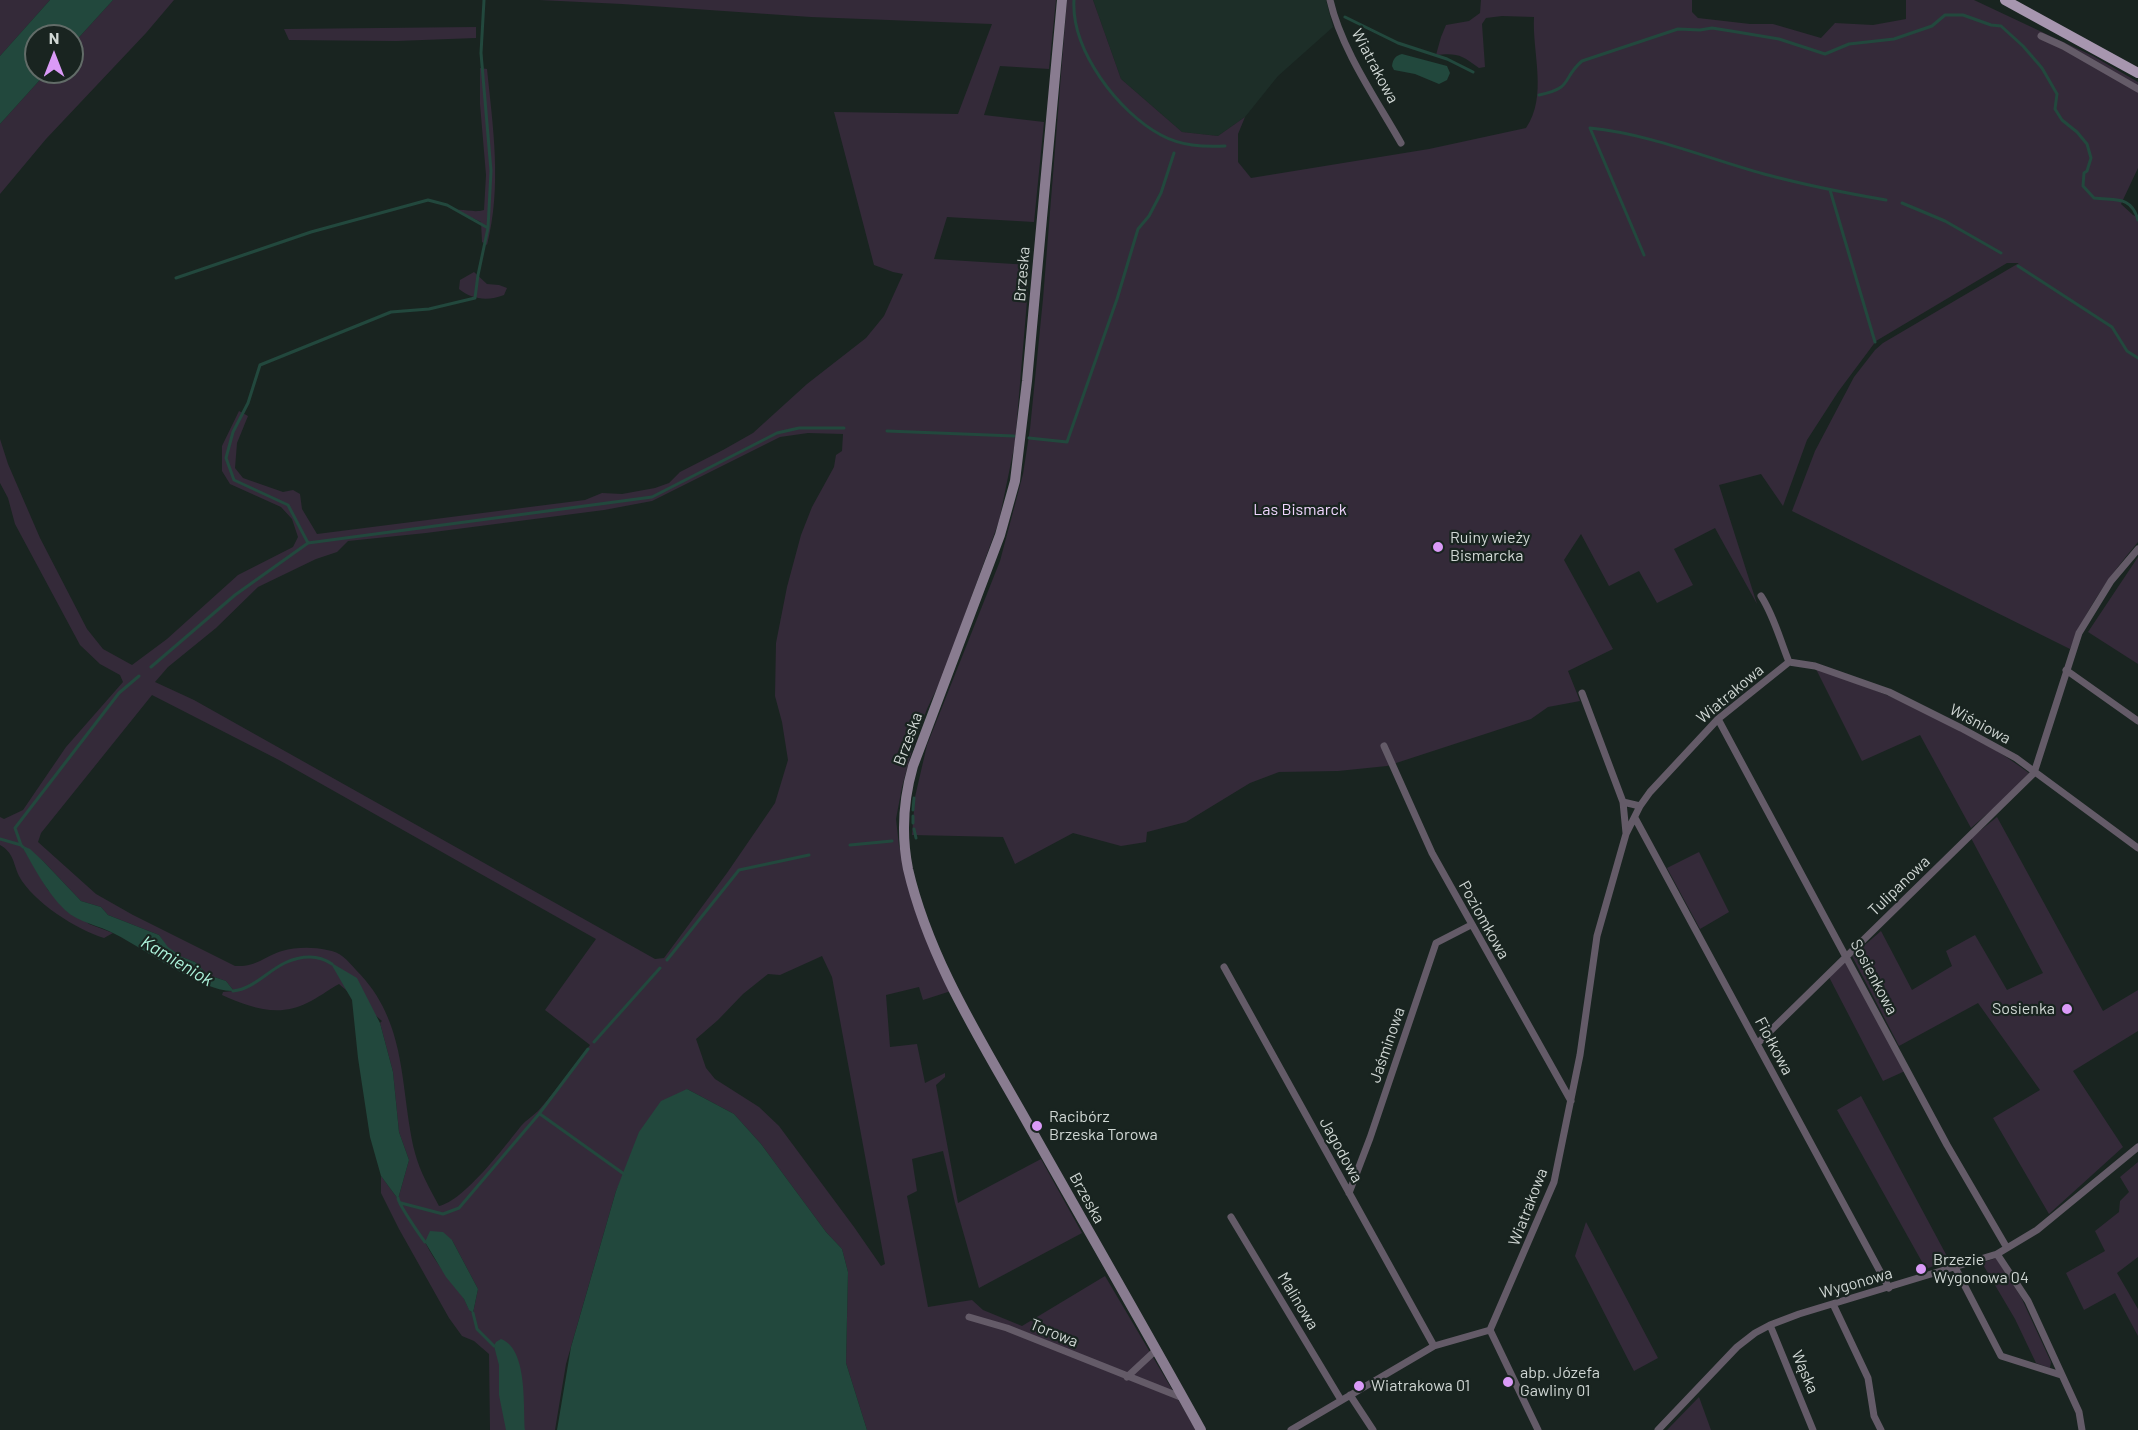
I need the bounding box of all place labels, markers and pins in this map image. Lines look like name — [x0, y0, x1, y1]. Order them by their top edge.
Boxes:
place label: Ruiny wieży Bismarcka — [1450, 528, 1530, 566]
marker: Ruiny wieży Bismarcka — [1431, 540, 1445, 554]
place label: Sosienka — [1992, 999, 2055, 1019]
marker: Sosienka — [2060, 1002, 2074, 1016]
place label: Racibórz Brzeska Torowa — [1049, 1107, 1158, 1145]
marker: Racibórz Brzeska Torowa — [1030, 1119, 1044, 1133]
place label: Brzezie Wygonowa 04 — [1933, 1250, 2029, 1288]
marker: Brzezie Wygonowa 04 — [1914, 1262, 1928, 1276]
place label: abp. Józefa Gawliny 01 — [1520, 1363, 1600, 1401]
marker: abp. Józefa Gawliny 01 — [1501, 1375, 1515, 1389]
place label: Wiatrakowa 01 — [1371, 1376, 1470, 1396]
marker: Wiatrakowa 01 — [1352, 1379, 1366, 1393]

